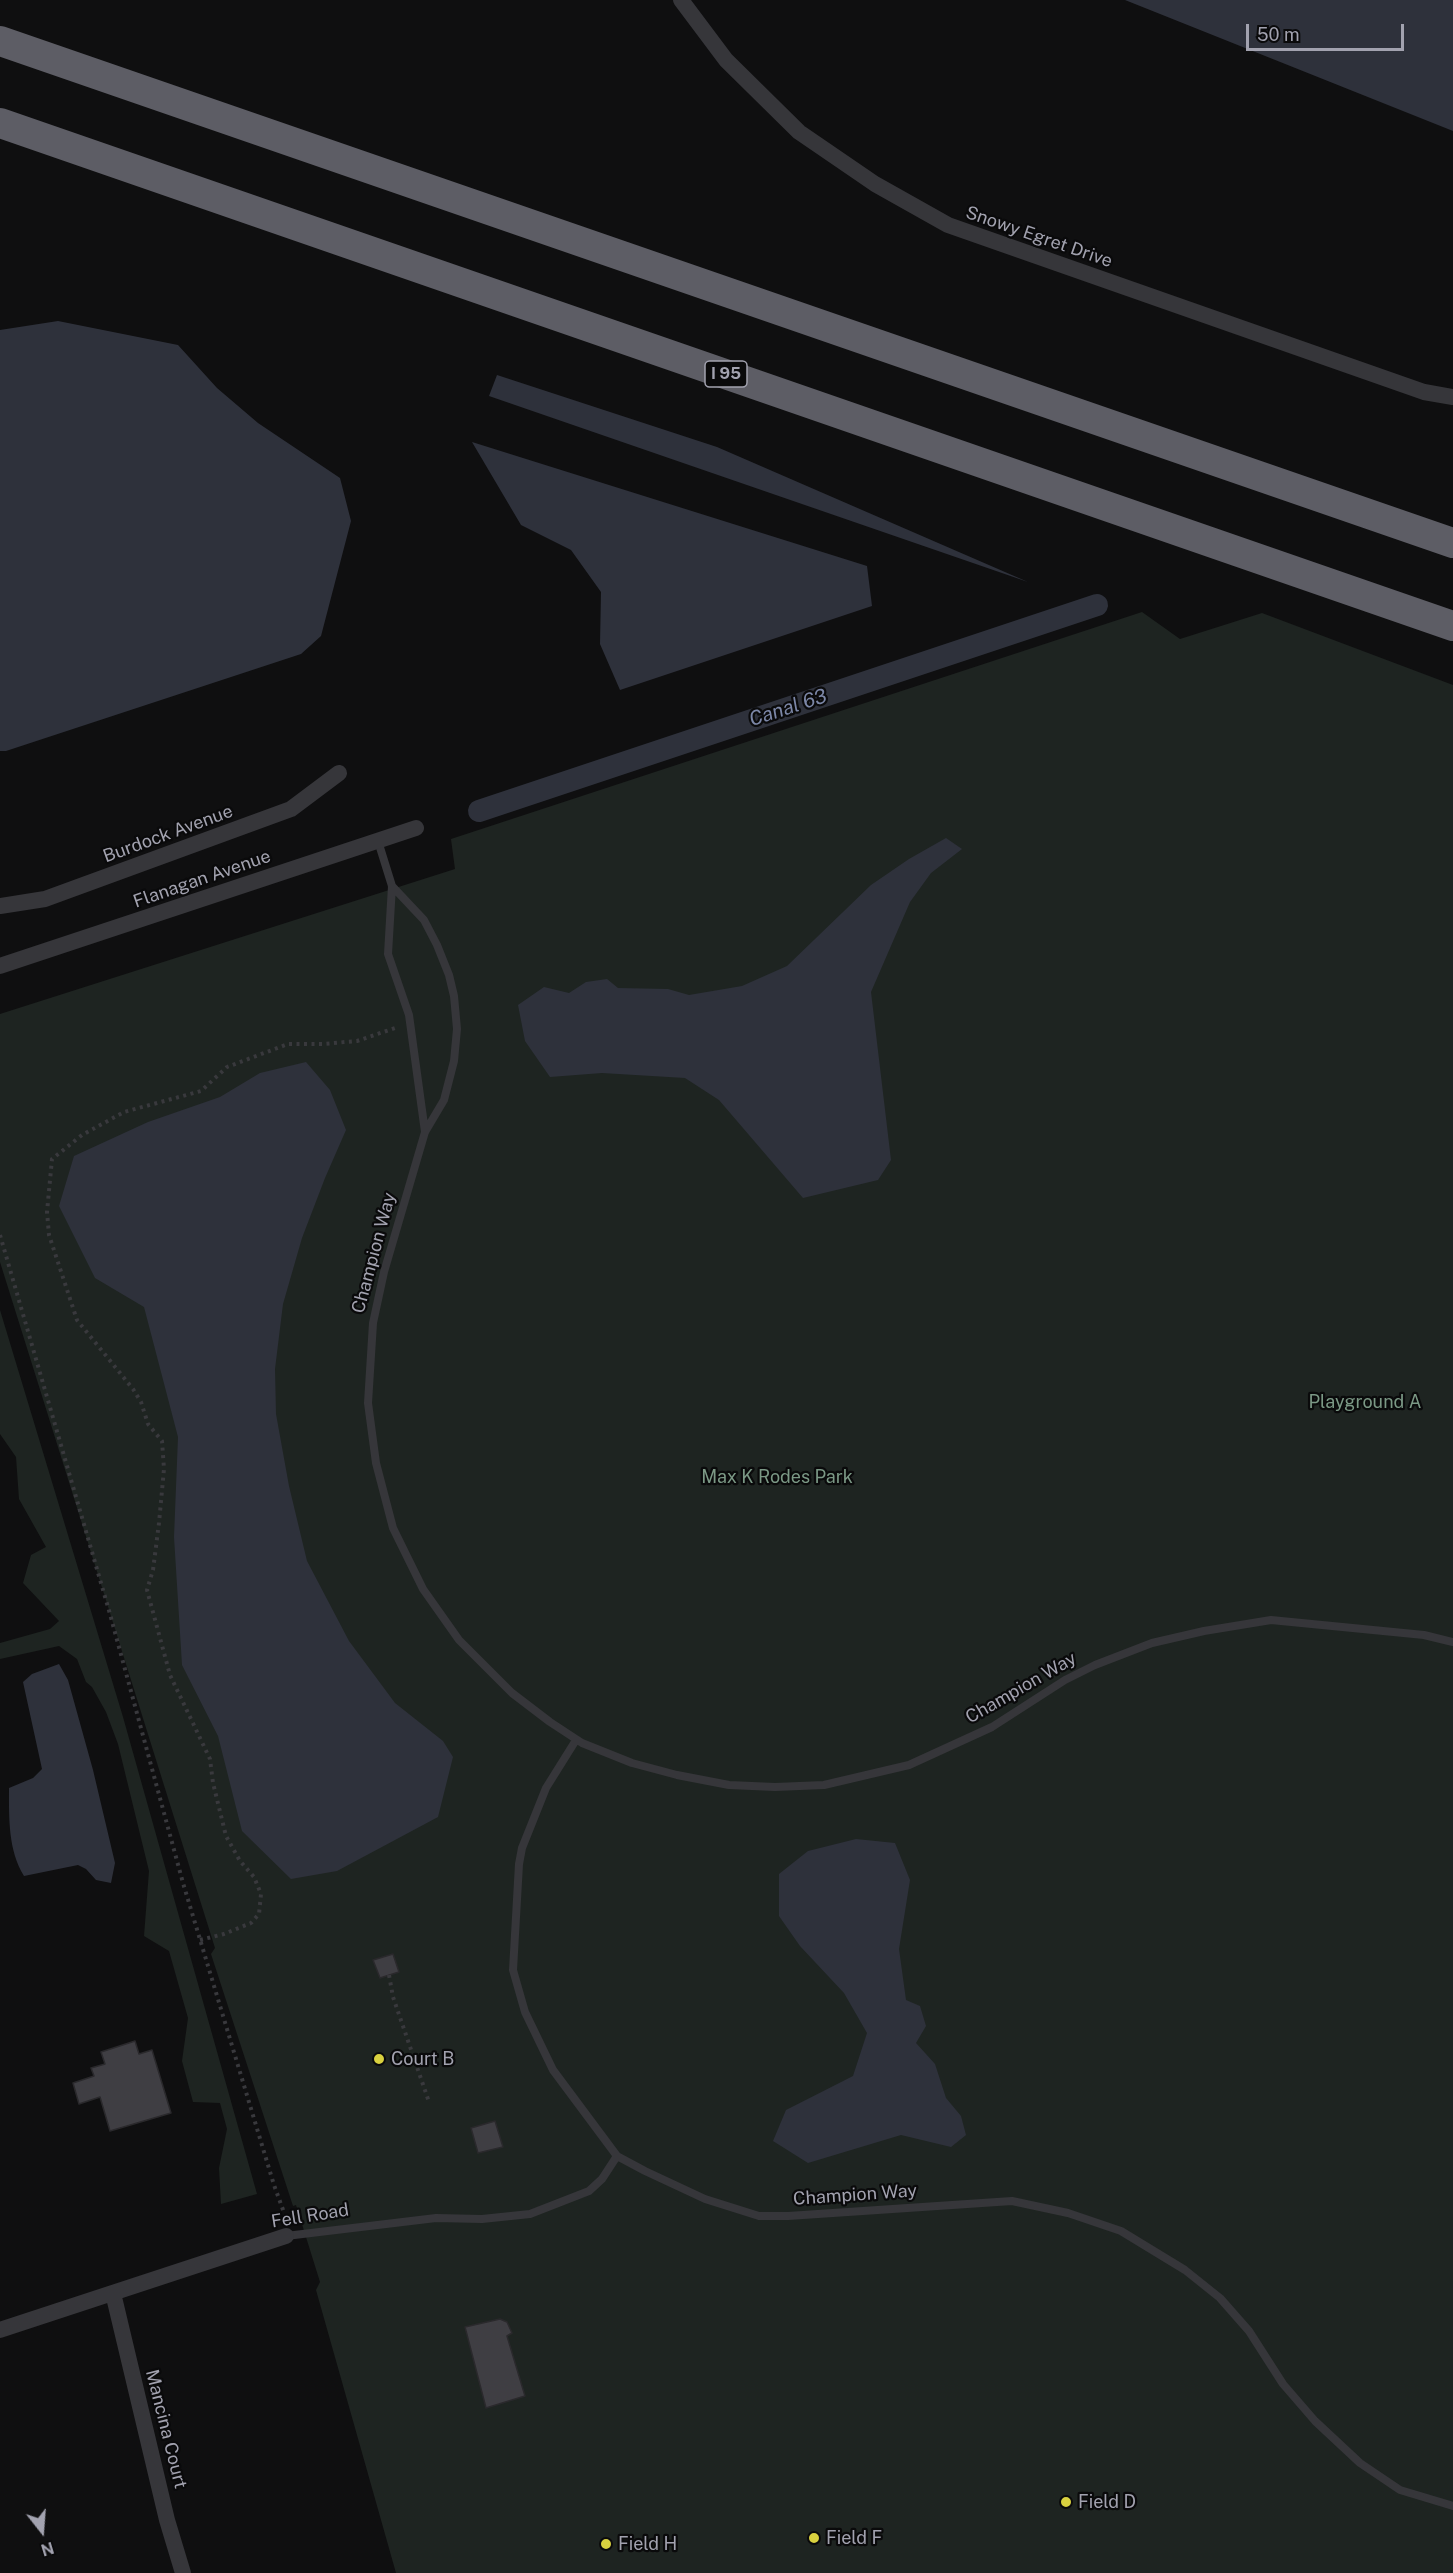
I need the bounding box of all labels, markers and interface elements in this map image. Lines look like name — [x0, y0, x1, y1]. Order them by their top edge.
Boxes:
scale bar — [1249, 12, 1406, 50]
text: 50 m — [1257, 24, 1300, 45]
street label: Snowy Egret Drive — [963, 202, 1115, 272]
road number: I 95 — [705, 361, 747, 387]
water label: Canal 63 — [746, 684, 830, 732]
street label: Burdock Avenue — [100, 801, 236, 867]
street label: Flanagan Avenue — [131, 845, 273, 913]
street label: Champion Way — [348, 1190, 400, 1316]
park label: Playground A — [1309, 1391, 1421, 1413]
park label: Max K Rodes Park — [701, 1466, 853, 1488]
street label: Champion Way — [962, 1648, 1080, 1728]
place label: Court B — [391, 2048, 454, 2070]
marker: Court B — [372, 2052, 386, 2066]
street label: Champion Way — [792, 2180, 918, 2210]
street label: Fell Road — [270, 2199, 350, 2233]
street label: Mancina Court — [141, 2367, 191, 2491]
place label: Field D — [1078, 2491, 1136, 2513]
marker: Field D — [1059, 2495, 1073, 2509]
north arrow — [12, 2501, 72, 2561]
place label: Field F — [826, 2527, 882, 2549]
marker: Field F — [807, 2531, 821, 2545]
place label: Field H — [618, 2533, 677, 2555]
marker: Field H — [599, 2537, 613, 2551]
text: N — [39, 2538, 56, 2560]

